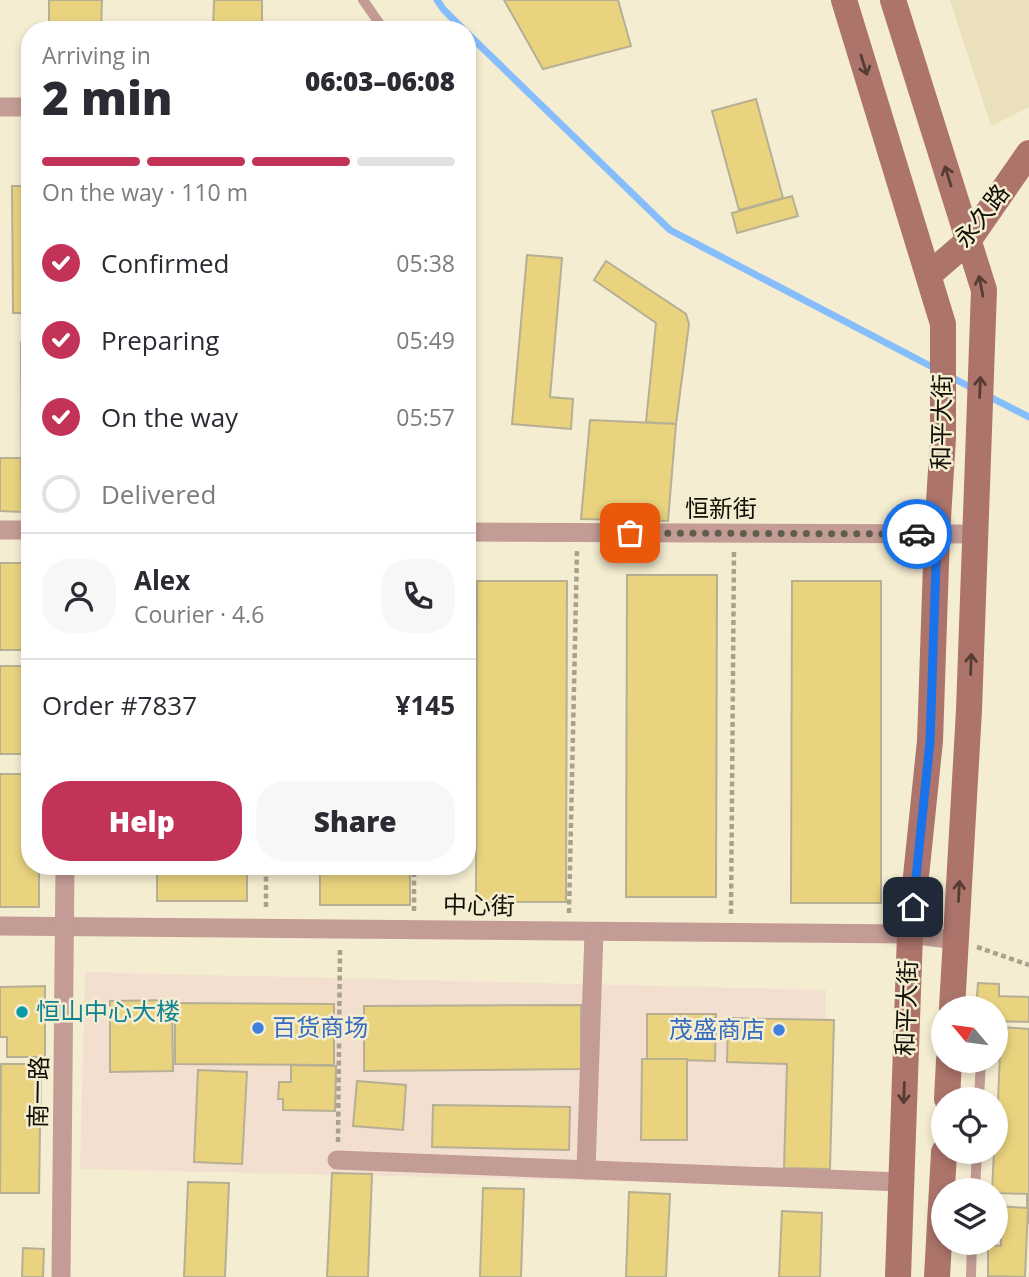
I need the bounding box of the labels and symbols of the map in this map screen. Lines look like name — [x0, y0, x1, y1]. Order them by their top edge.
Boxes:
one-way arrow — [858, 54, 871, 76]
one-way arrow — [941, 165, 953, 187]
street label: 永久路 — [946, 177, 1016, 254]
one-way arrow — [974, 275, 987, 298]
street label: 和平大街 — [923, 374, 958, 470]
one-way arrow — [974, 376, 987, 399]
street label: 恒新街 — [685, 491, 757, 524]
courier — [882, 499, 952, 569]
pin — [600, 503, 660, 563]
one-way arrow — [964, 653, 977, 676]
pin — [883, 877, 943, 937]
one-way arrow — [953, 880, 966, 903]
street label: 中心街 — [443, 887, 515, 922]
street label: 和平大街 — [887, 959, 924, 1056]
place label: 恒山中心大楼 — [36, 994, 180, 1027]
north arrow — [931, 996, 1008, 1073]
marker: 恒山中心大楼 — [14, 1004, 30, 1020]
place label: 百货商场 — [272, 1010, 368, 1043]
place label: 茂盛商店 — [669, 1012, 765, 1045]
marker: 百货商场 — [250, 1020, 266, 1036]
marker: 茂盛商店 — [771, 1022, 787, 1038]
street label: 南一路 — [20, 1056, 55, 1128]
one-way arrow — [898, 1081, 911, 1104]

